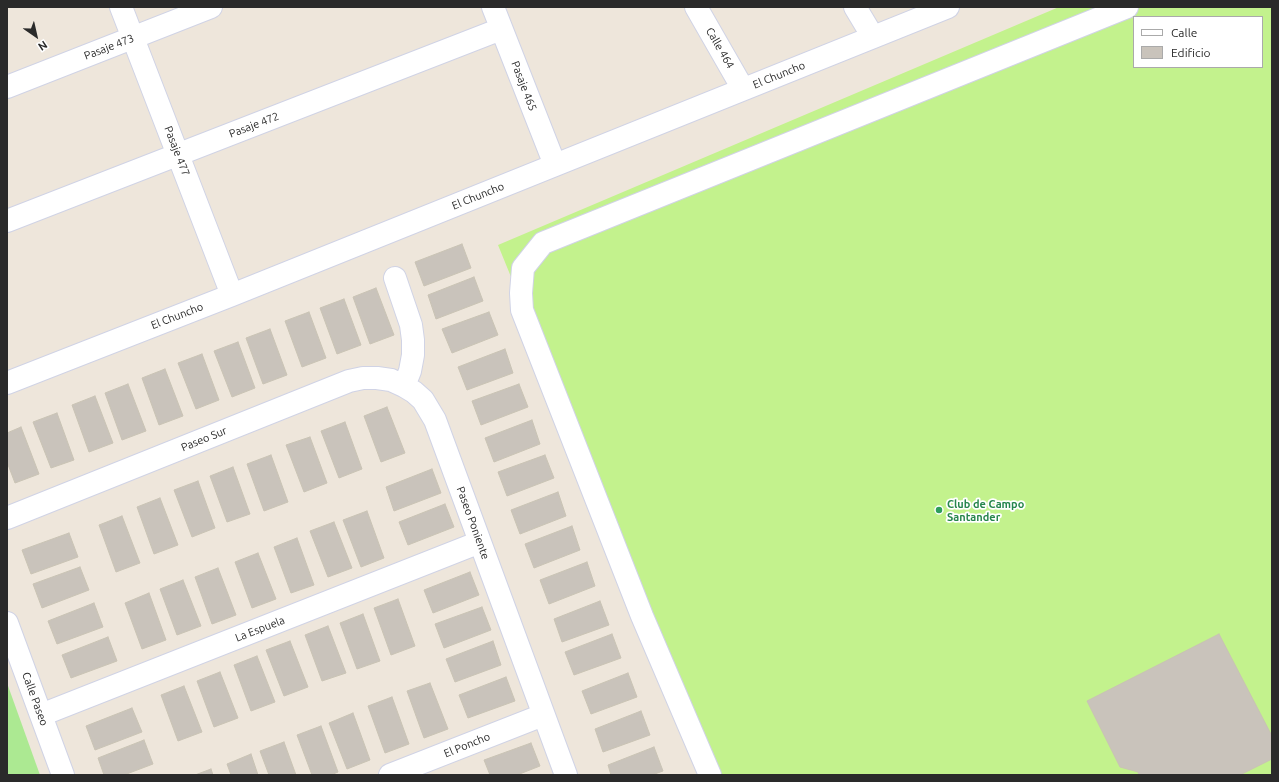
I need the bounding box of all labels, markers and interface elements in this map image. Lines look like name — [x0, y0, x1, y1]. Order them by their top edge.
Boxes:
north arrow — [16, 16, 56, 56]
legend — [1133, 16, 1263, 68]
street label: Calle 464 — [703, 25, 737, 71]
text: Calle — [1171, 26, 1197, 39]
street label: Pasaje 473 — [82, 31, 136, 63]
text: N — [36, 39, 49, 53]
text: Edificio — [1171, 46, 1211, 59]
street label: Pasaje 465 — [508, 59, 540, 113]
street label: El Chuncho — [751, 59, 807, 91]
street label: Pasaje 472 — [227, 109, 281, 141]
street label: Pasaje 477 — [161, 124, 193, 178]
street label: El Chuncho — [450, 180, 506, 212]
street label: El Chuncho — [149, 300, 205, 332]
street label: Paseo Sur — [179, 424, 229, 454]
street label: Paseo Poniente — [454, 485, 492, 561]
place label: Club de Campo Santander — [947, 497, 1024, 523]
marker: Club de Campo Santander — [934, 505, 944, 515]
street label: La Espuela — [233, 614, 287, 644]
street label: Calle Paseo — [19, 670, 51, 728]
street label: El Poncho — [442, 730, 492, 760]

